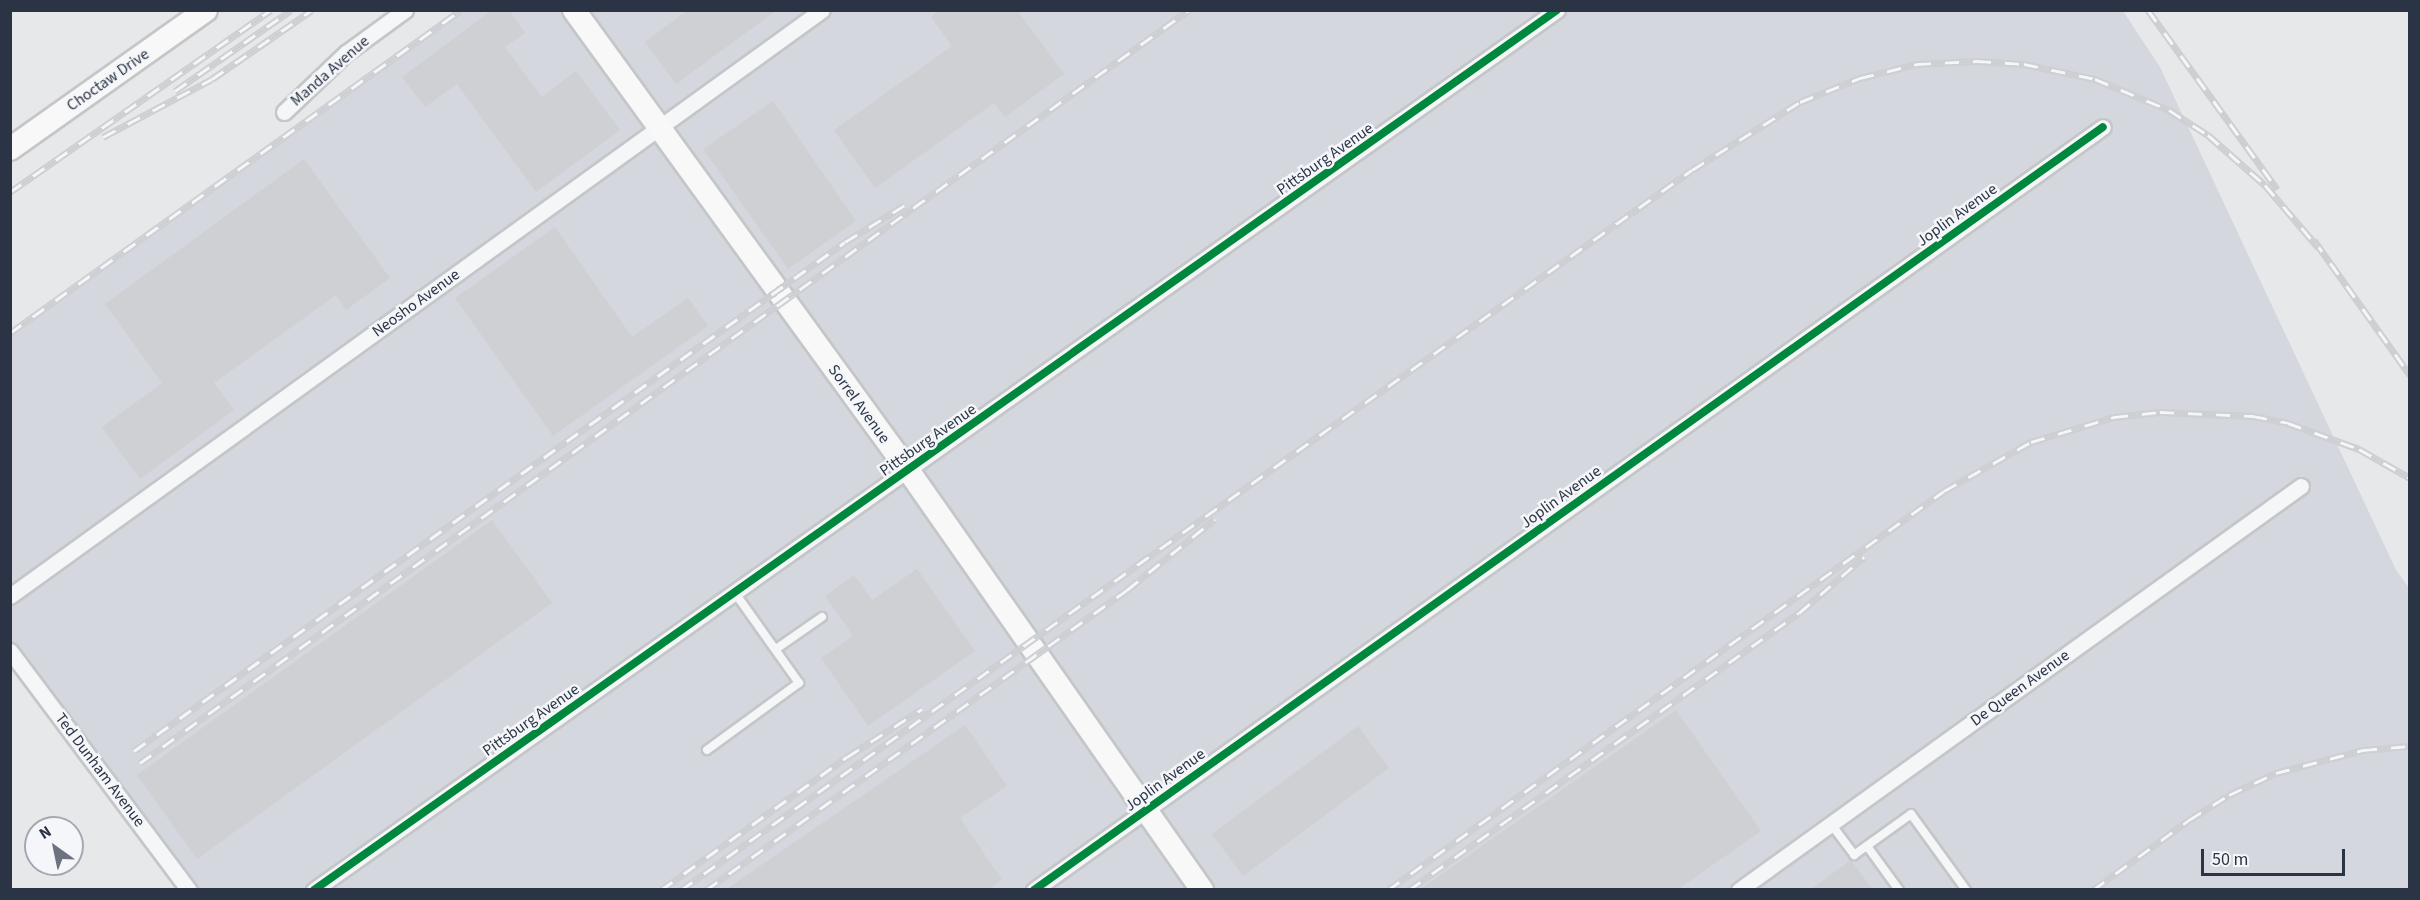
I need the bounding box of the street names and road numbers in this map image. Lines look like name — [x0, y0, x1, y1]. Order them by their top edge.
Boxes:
street label: Manda Avenue — [287, 32, 373, 110]
street label: Choctaw Drive — [63, 45, 153, 115]
street label: Pittsburg Avenue — [1273, 119, 1377, 199]
street label: Joplin Avenue — [1913, 179, 2001, 251]
street label: Neosho Avenue — [368, 265, 464, 341]
street label: Sorrel Avenue — [824, 361, 894, 447]
street label: Pittsburg Avenue — [876, 400, 980, 480]
street label: Joplin Avenue — [1517, 461, 1605, 533]
street label: De Queen Avenue — [1967, 646, 2073, 730]
street label: Pittsburg Avenue — [479, 680, 583, 760]
street label: Ted Dunham Avenue — [51, 709, 149, 831]
street label: Joplin Avenue — [1121, 744, 1209, 816]

